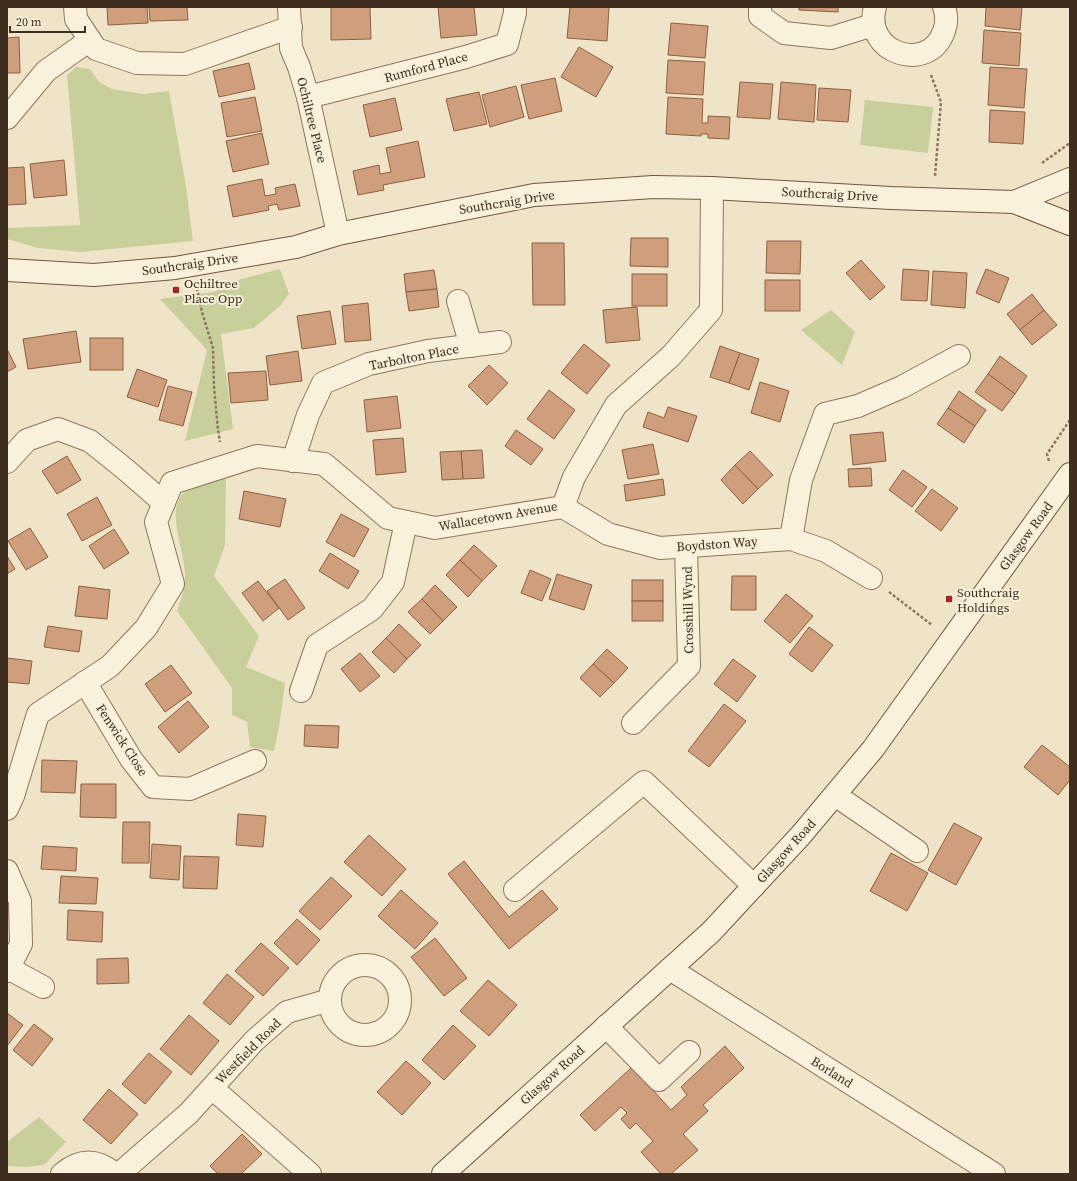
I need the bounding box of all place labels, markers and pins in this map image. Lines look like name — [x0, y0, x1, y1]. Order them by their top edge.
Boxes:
place label: Ochiltree Place Opp — [184, 275, 242, 307]
marker: Ochiltree Place Opp — [171, 285, 181, 295]
place label: Southcraig Holdings — [957, 584, 1019, 616]
marker: Southcraig Holdings — [944, 594, 954, 604]

